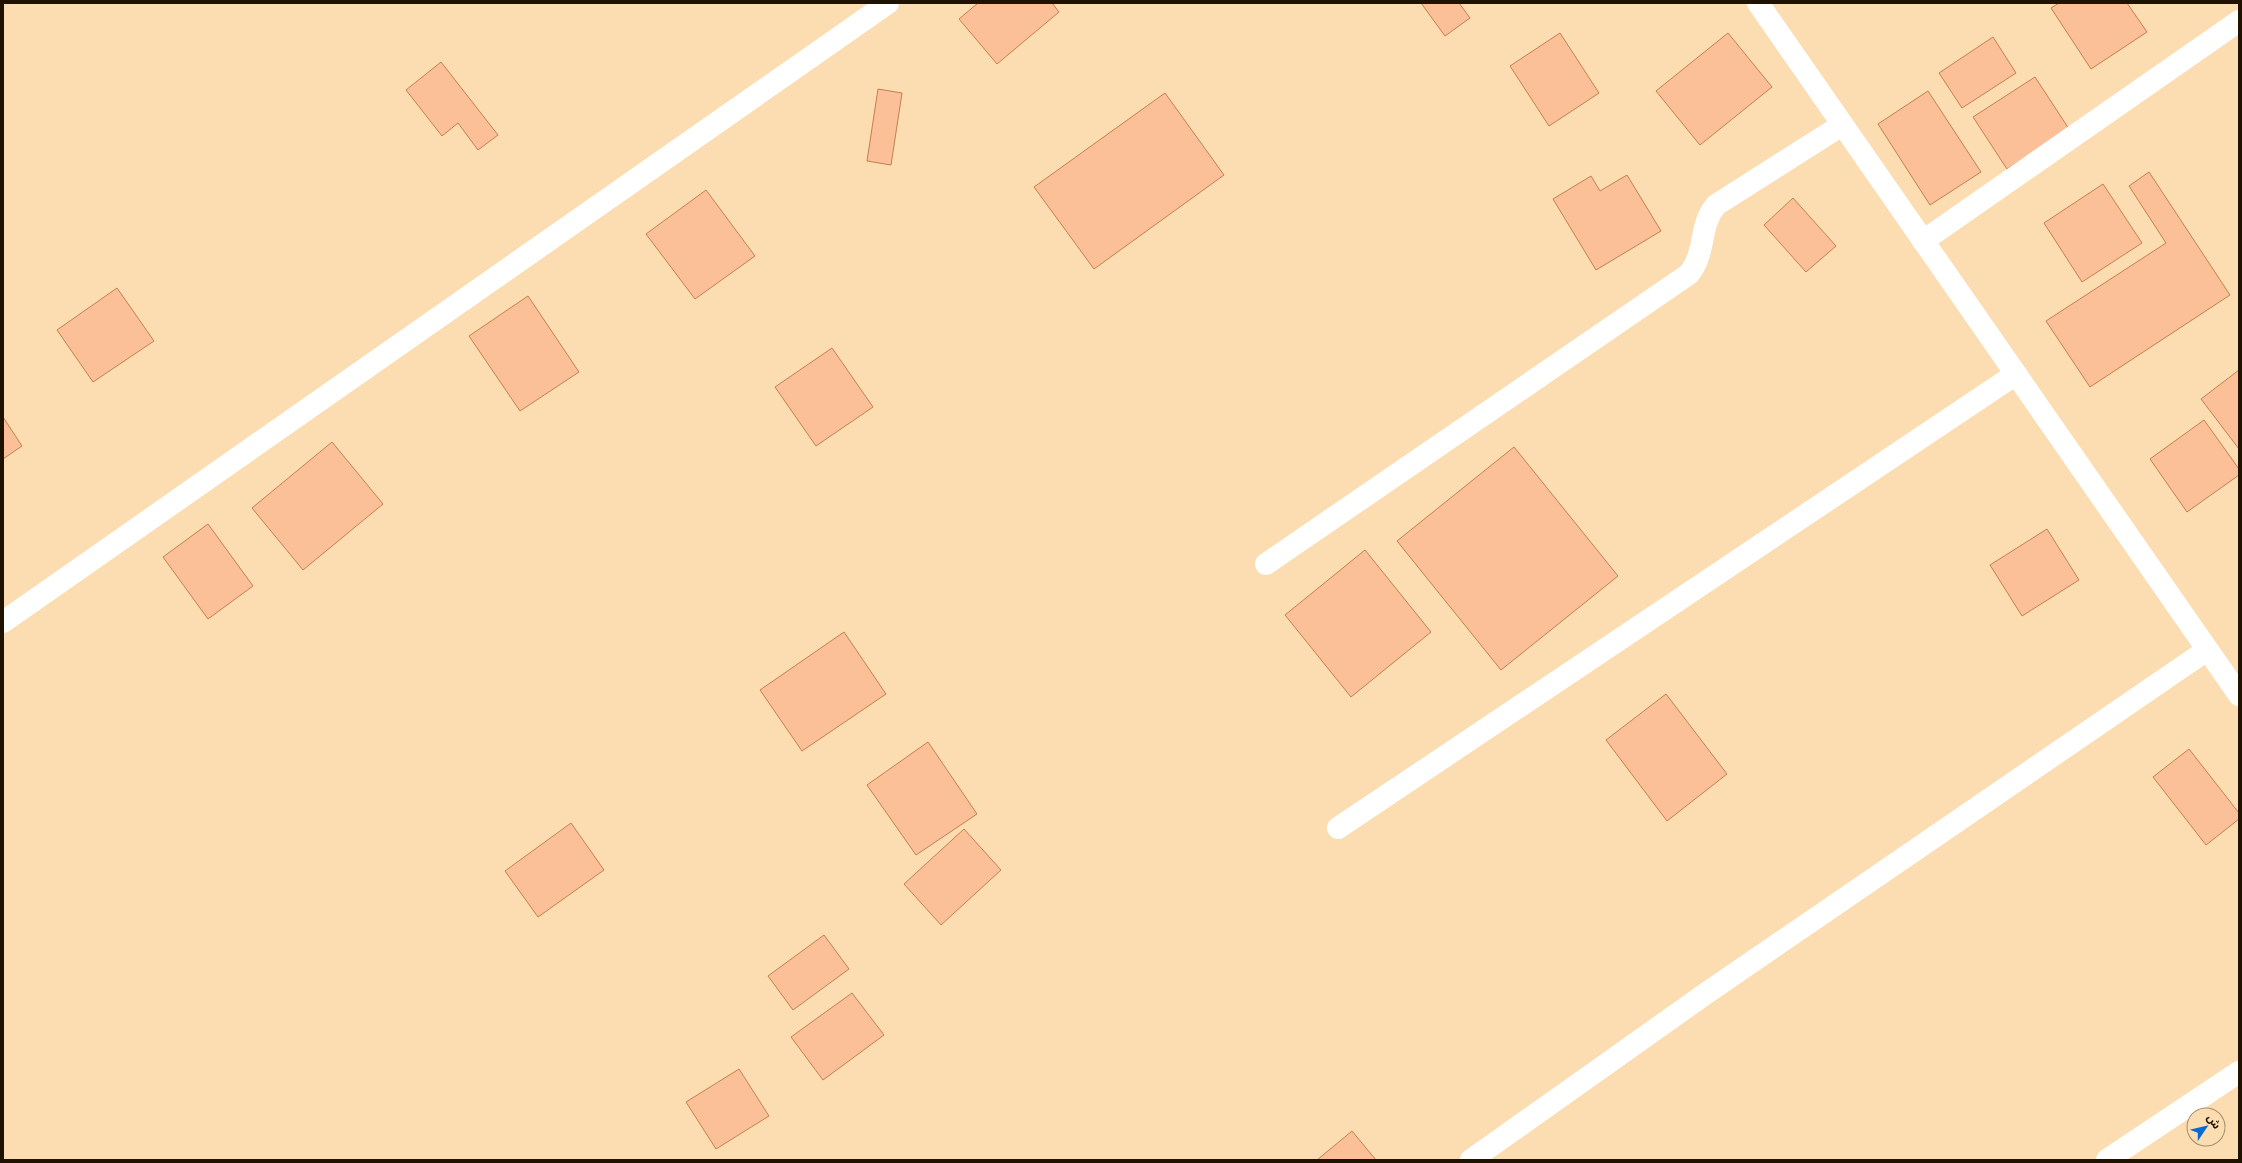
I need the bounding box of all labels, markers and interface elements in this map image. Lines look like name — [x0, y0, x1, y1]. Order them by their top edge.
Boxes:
north arrow — [2186, 1107, 2226, 1147]
text: ش — [2203, 1110, 2225, 1132]

